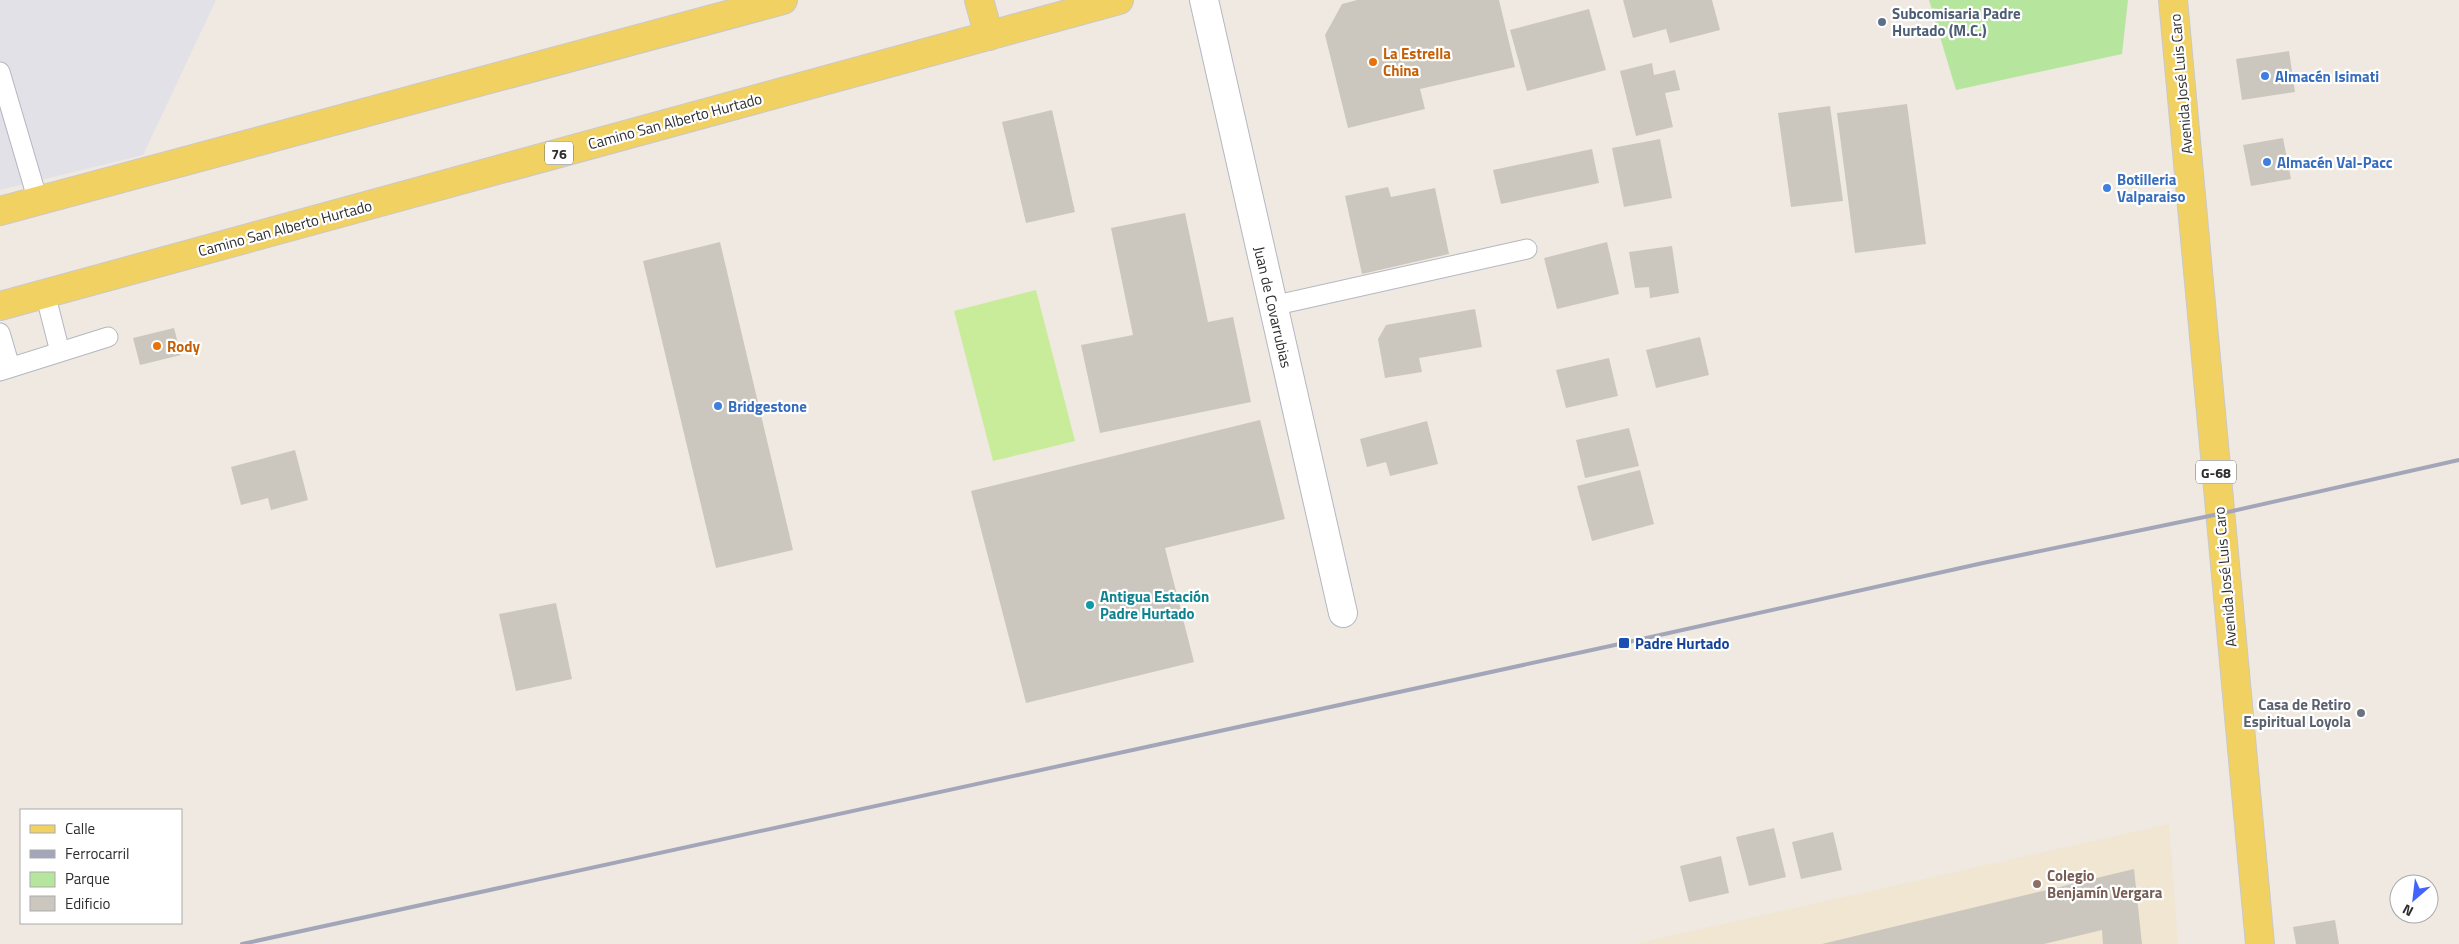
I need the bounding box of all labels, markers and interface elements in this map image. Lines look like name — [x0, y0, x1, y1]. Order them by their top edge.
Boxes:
place label: Subcomisaria Padre Hurtado (M.C.) — [1892, 2, 2021, 42]
street label: Avenida José Luis Caro — [2163, 13, 2199, 155]
marker: Subcomisaria Padre Hurtado (M.C.) — [1876, 16, 1888, 28]
place label: La Estrella China — [1383, 42, 1451, 82]
marker: La Estrella China — [1367, 56, 1379, 68]
place label: Almacén Isimati — [2275, 65, 2379, 88]
marker: Almacén Isimati — [2259, 70, 2271, 82]
street label: Camino San Alberto Hurtado — [585, 87, 765, 155]
road number: 76 — [545, 142, 573, 164]
place label: Almacén Val-Pacc — [2277, 151, 2393, 174]
marker: Almacén Val-Pacc — [2261, 156, 2273, 168]
place label: Botilleria Valparaiso — [2117, 168, 2185, 208]
marker: Botilleria Valparaiso — [2101, 182, 2113, 194]
street label: Camino San Alberto Hurtado — [195, 194, 375, 262]
street label: Juan de Covarrubias — [1248, 244, 1298, 370]
place label: Rody — [167, 335, 200, 358]
marker: Rody — [151, 340, 163, 352]
place label: Bridgestone — [728, 395, 807, 418]
marker: Bridgestone — [712, 400, 724, 412]
road number: G-68 — [2196, 461, 2236, 484]
street label: Avenida José Luis Caro — [2207, 506, 2243, 648]
place label: Antigua Estación Padre Hurtado — [1100, 585, 1209, 625]
marker: Antigua Estación Padre Hurtado — [1084, 599, 1096, 611]
place label: Padre Hurtado — [1635, 632, 1730, 655]
marker: Padre Hurtado — [1617, 636, 1631, 650]
place label: Casa de Retiro Espiritual Loyola — [2243, 693, 2351, 733]
marker: Casa de Retiro Espiritual Loyola — [2355, 707, 2367, 719]
legend — [20, 809, 182, 924]
text: Calle — [65, 817, 95, 840]
text: Ferrocarril — [65, 842, 130, 865]
place label: Colegio Benjamín Vergara — [2047, 864, 2163, 904]
text: Parque — [65, 867, 110, 890]
north arrow — [2389, 874, 2439, 924]
marker: Colegio Benjamín Vergara — [2031, 878, 2043, 890]
text: Edificio — [65, 892, 110, 915]
text: N — [2398, 899, 2417, 922]

